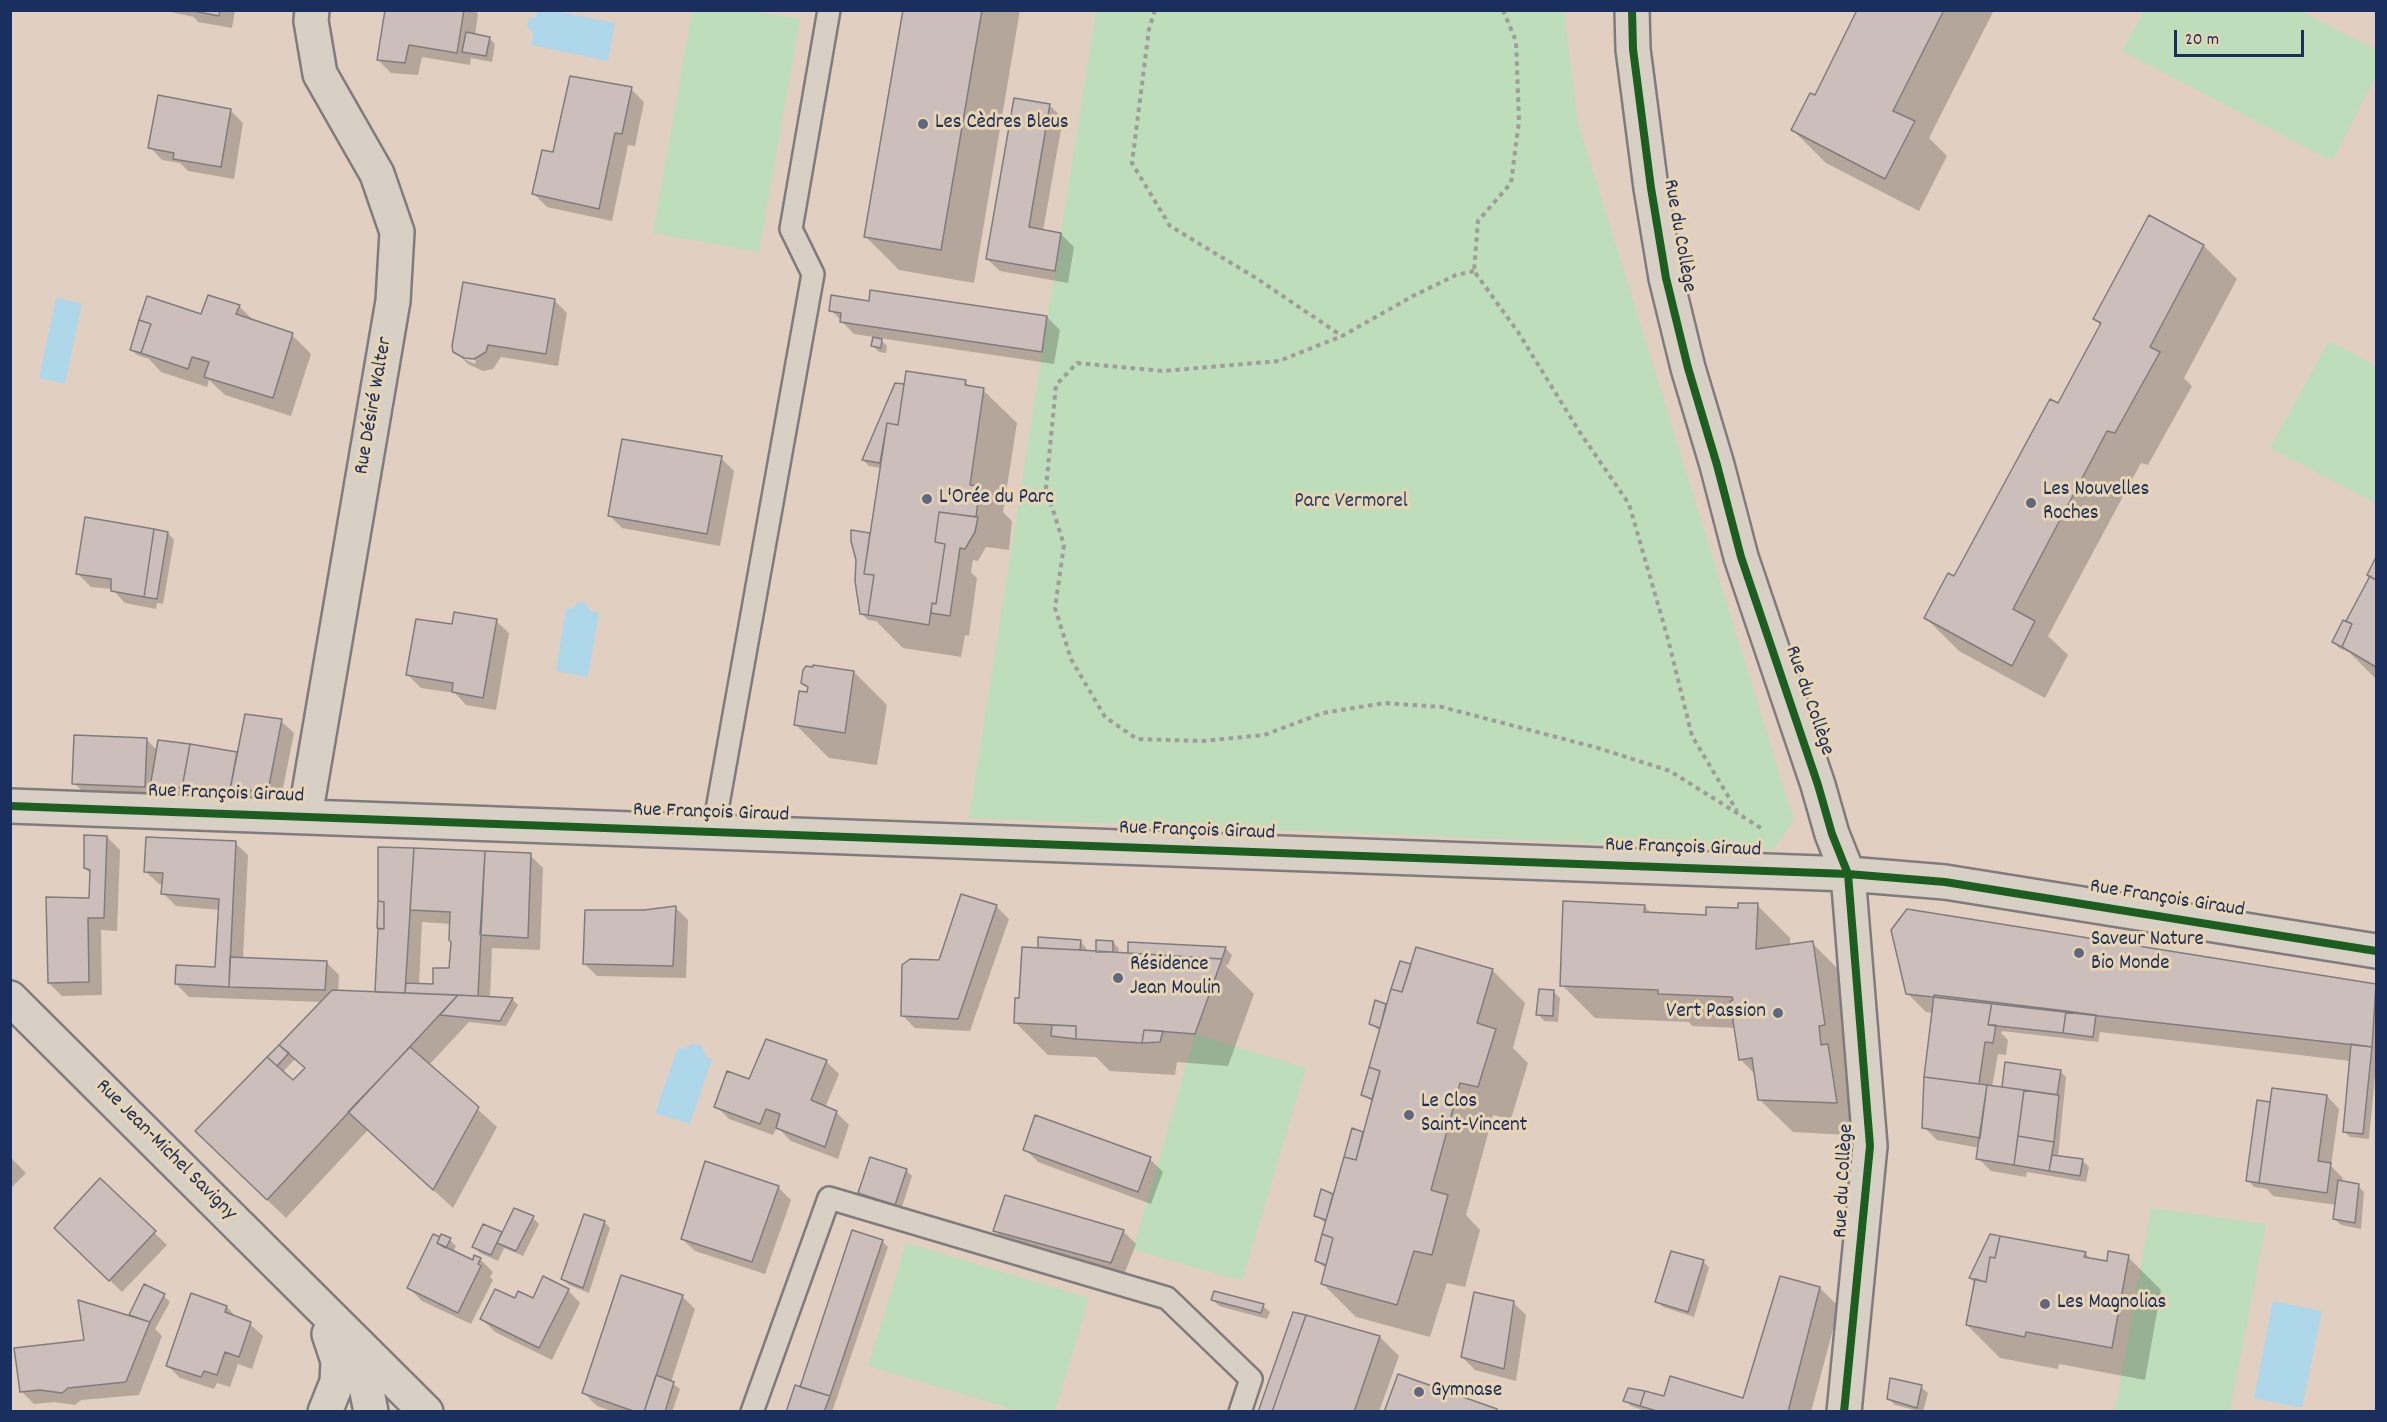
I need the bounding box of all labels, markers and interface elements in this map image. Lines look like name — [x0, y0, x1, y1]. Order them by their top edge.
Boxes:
scale bar — [2177, 18, 2308, 56]
text: 20 m — [2185, 28, 2219, 53]
place label: Les Cèdres Bleus — [935, 111, 1069, 137]
marker: Les Cèdres Bleus — [916, 117, 930, 131]
street label: Rue du Collège — [1656, 178, 1700, 294]
street label: Rue Désiré Walter — [351, 335, 399, 477]
place label: Les Nouvelles Roches — [2043, 478, 2149, 528]
place label: L'Orée du Parc — [939, 486, 1054, 512]
park label: Parc Vermorel — [1294, 490, 1408, 516]
marker: L'Orée du Parc — [920, 492, 934, 506]
marker: Les Nouvelles Roches — [2024, 496, 2038, 510]
street label: Rue du Collège — [1777, 643, 1839, 759]
street label: Rue François Giraud — [147, 780, 305, 810]
street label: Rue François Giraud — [632, 799, 790, 829]
street label: Rue François Giraud — [1118, 817, 1276, 847]
street label: Rue François Giraud — [1604, 834, 1762, 864]
street label: Rue François Giraud — [2088, 875, 2246, 925]
place label: Saveur Nature Bio Monde — [2091, 928, 2204, 978]
marker: Saveur Nature Bio Monde — [2072, 946, 2086, 960]
place label: Résidence Jean Moulin — [1130, 953, 1220, 1003]
marker: Résidence Jean Moulin — [1111, 971, 1125, 985]
place label: Vert Passion — [1666, 1000, 1766, 1026]
marker: Vert Passion — [1771, 1006, 1785, 1020]
street label: Rue Jean-Michel Savigny — [89, 1075, 241, 1227]
place label: Le Clos Saint-Vincent — [1421, 1090, 1527, 1140]
marker: Le Clos Saint-Vincent — [1402, 1108, 1416, 1122]
street label: Rue du Collège — [1829, 1123, 1861, 1239]
place label: Les Magnolias — [2057, 1291, 2166, 1317]
marker: Les Magnolias — [2038, 1297, 2052, 1311]
place label: Gymnase — [1431, 1379, 1502, 1405]
marker: Gymnase — [1412, 1385, 1426, 1399]

